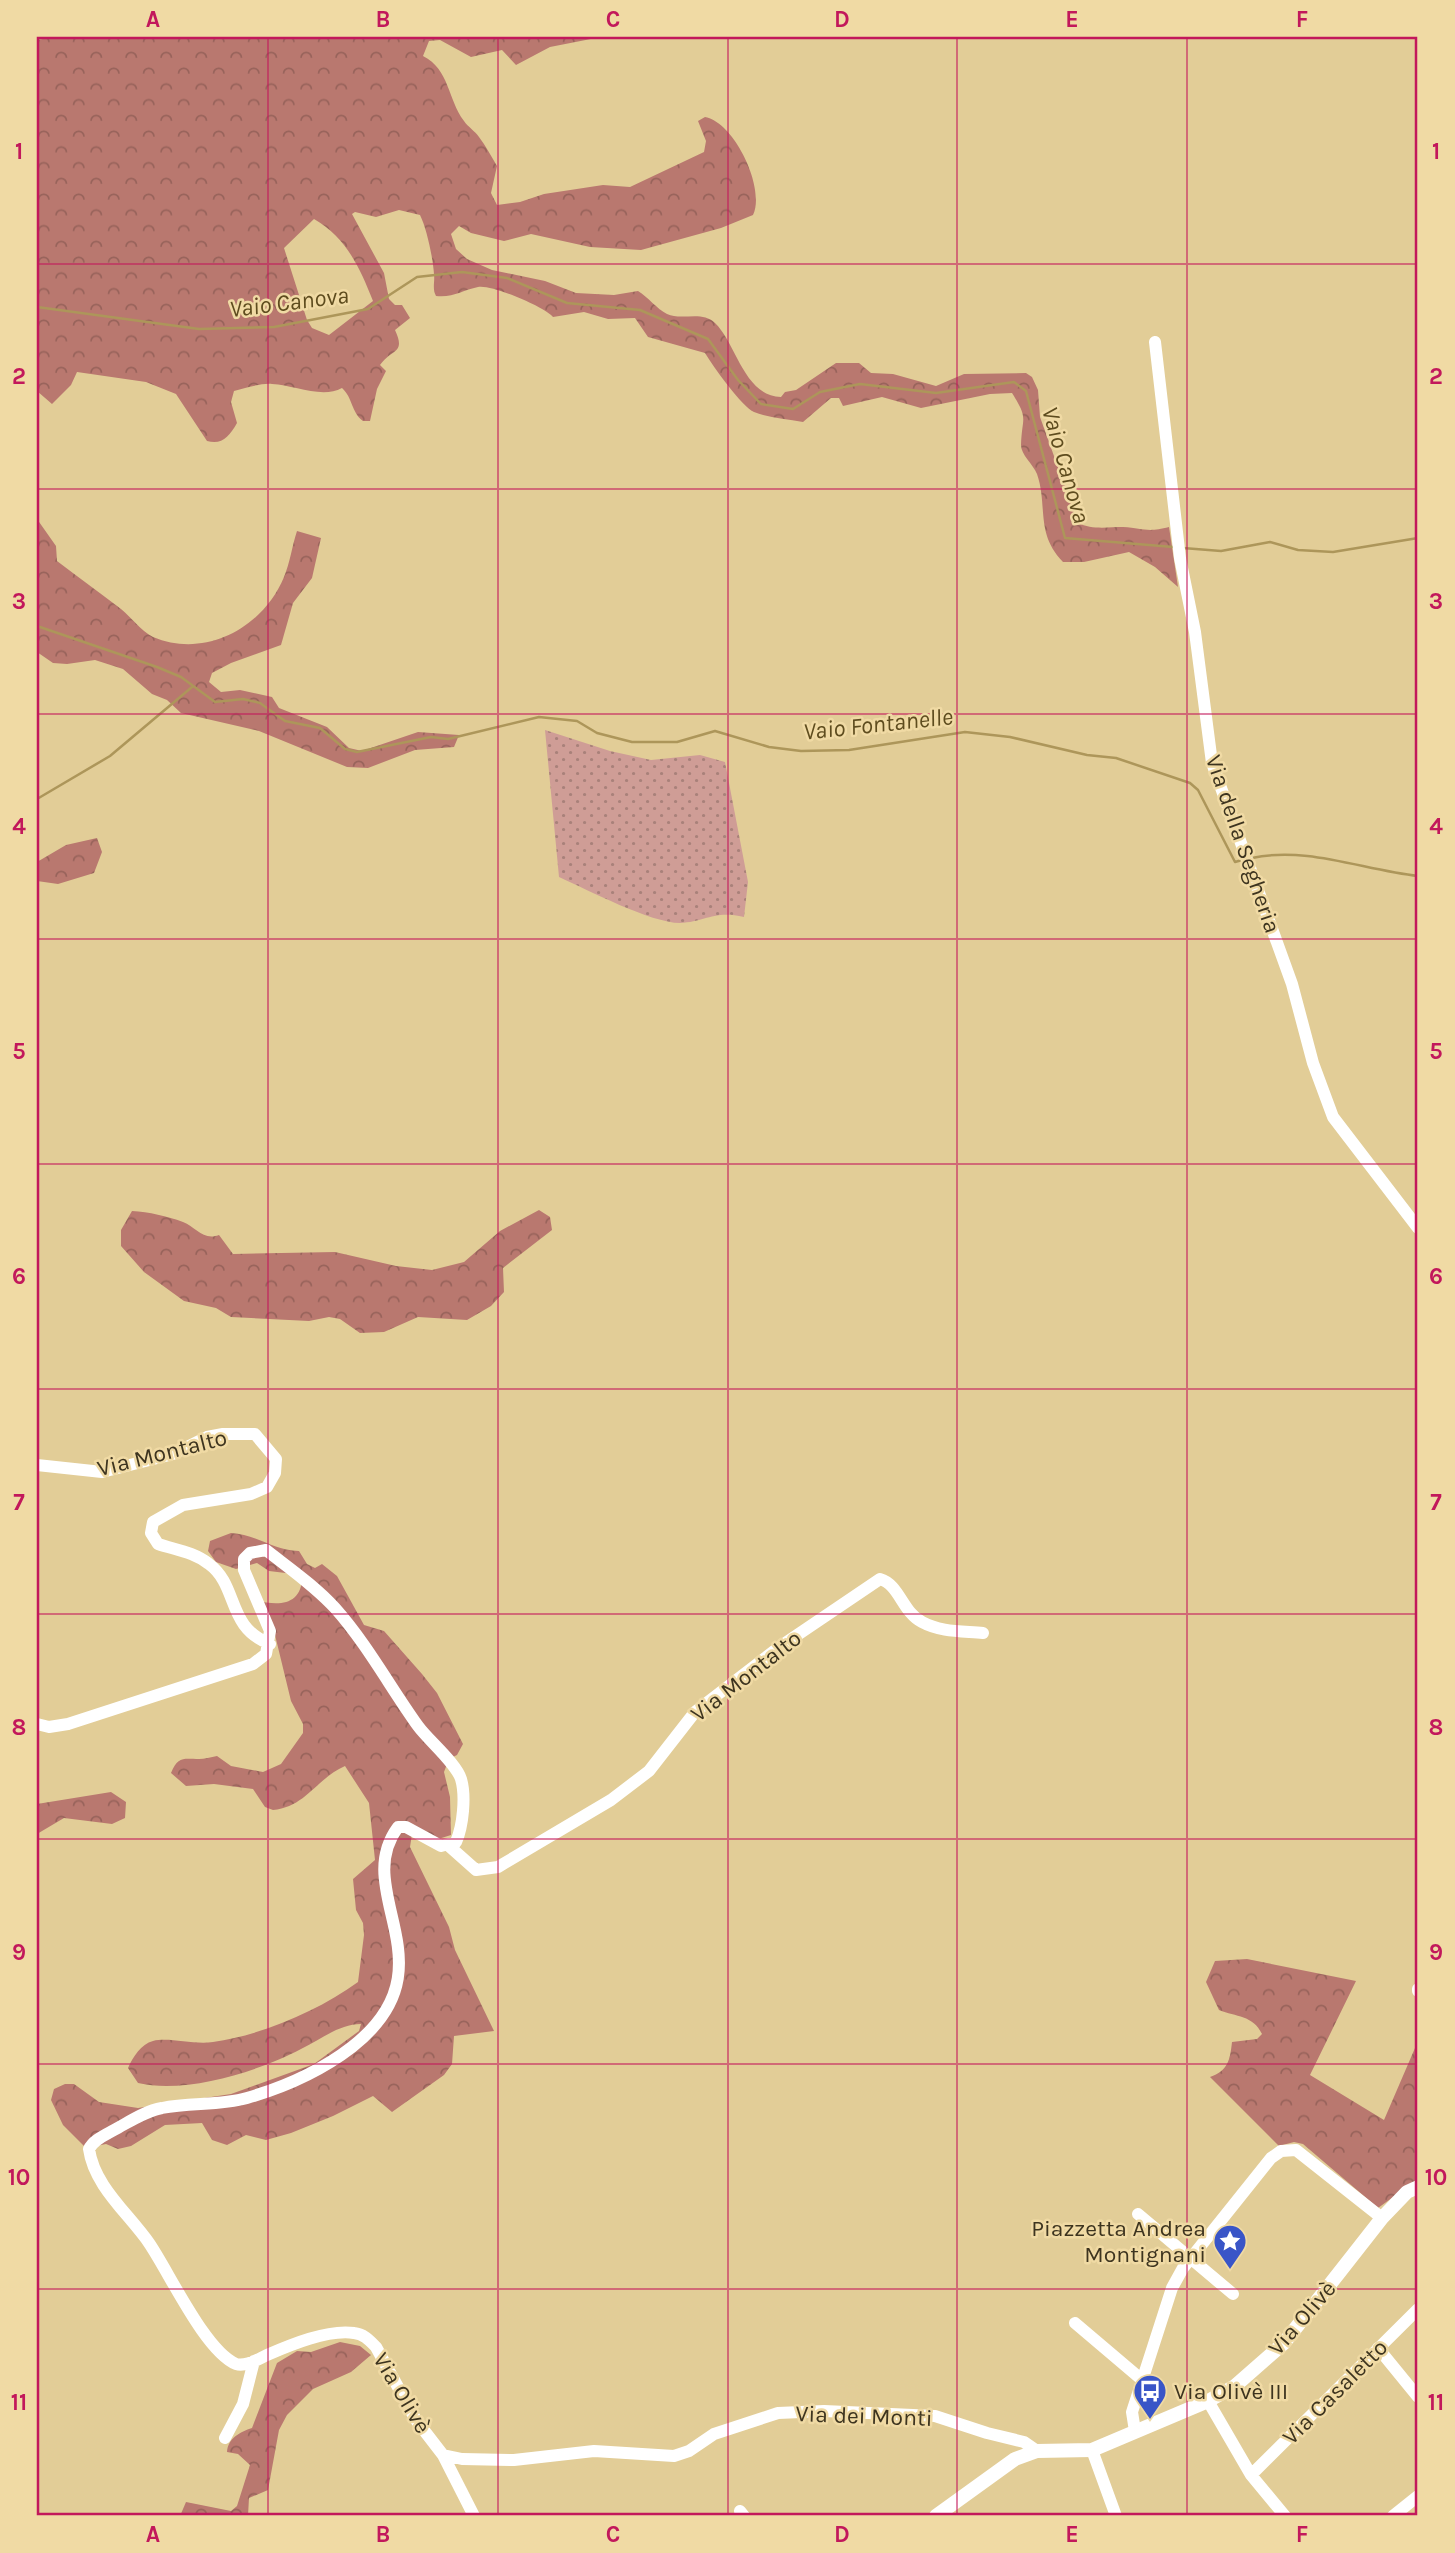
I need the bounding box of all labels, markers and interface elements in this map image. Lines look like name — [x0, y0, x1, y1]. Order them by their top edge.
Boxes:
text: A — [146, 6, 160, 33]
text: B — [376, 6, 390, 33]
text: C — [606, 6, 620, 33]
text: D — [834, 6, 850, 33]
text: E — [1065, 6, 1079, 33]
text: F — [1296, 6, 1308, 33]
text: 1 — [15, 138, 23, 165]
text: 1 — [1432, 138, 1440, 165]
water label: Vaio Canova — [228, 281, 350, 323]
text: 2 — [12, 363, 26, 390]
text: 2 — [1429, 363, 1443, 390]
water label: Vaio Canova — [1036, 403, 1096, 527]
text: 3 — [12, 588, 26, 615]
text: 3 — [1429, 588, 1443, 615]
water label: Vaio Fontanelle — [802, 702, 954, 746]
street label: Via della Segheria — [1200, 751, 1286, 937]
text: 4 — [12, 813, 26, 840]
text: 4 — [1429, 813, 1443, 840]
text: 5 — [12, 1038, 26, 1065]
text: 5 — [1429, 1038, 1443, 1065]
text: 6 — [12, 1263, 26, 1290]
text: 6 — [1429, 1263, 1443, 1290]
street label: Via Montalto — [94, 1424, 230, 1482]
text: 7 — [13, 1489, 25, 1516]
text: 7 — [1430, 1489, 1442, 1516]
street label: Via Montalto — [685, 1624, 807, 1728]
text: 8 — [12, 1714, 26, 1741]
text: 8 — [1429, 1714, 1443, 1741]
text: 9 — [12, 1939, 26, 1966]
text: 9 — [1429, 1939, 1443, 1966]
text: 10 — [8, 2164, 30, 2191]
text: 10 — [1425, 2164, 1447, 2191]
place label: Piazzetta Andrea Montignani — [1031, 2215, 1206, 2268]
place icon: Piazzetta Andrea Montignani — [1211, 2222, 1249, 2271]
street label: Via Olivè — [1262, 2275, 1342, 2361]
street label: Via Casaletto — [1277, 2334, 1393, 2450]
street label: Via Olivè — [367, 2348, 437, 2438]
bus stop icon: Via Olivè III — [1131, 2372, 1169, 2421]
place label: Via Olivè III — [1174, 2378, 1288, 2405]
text: 11 — [11, 2389, 27, 2416]
text: 11 — [1428, 2389, 1444, 2416]
street label: Via dei Monti — [795, 2400, 933, 2432]
text: A — [146, 2521, 160, 2548]
text: B — [376, 2521, 390, 2548]
text: C — [606, 2521, 620, 2548]
text: D — [834, 2521, 850, 2548]
text: E — [1065, 2521, 1079, 2548]
text: F — [1296, 2521, 1308, 2548]

